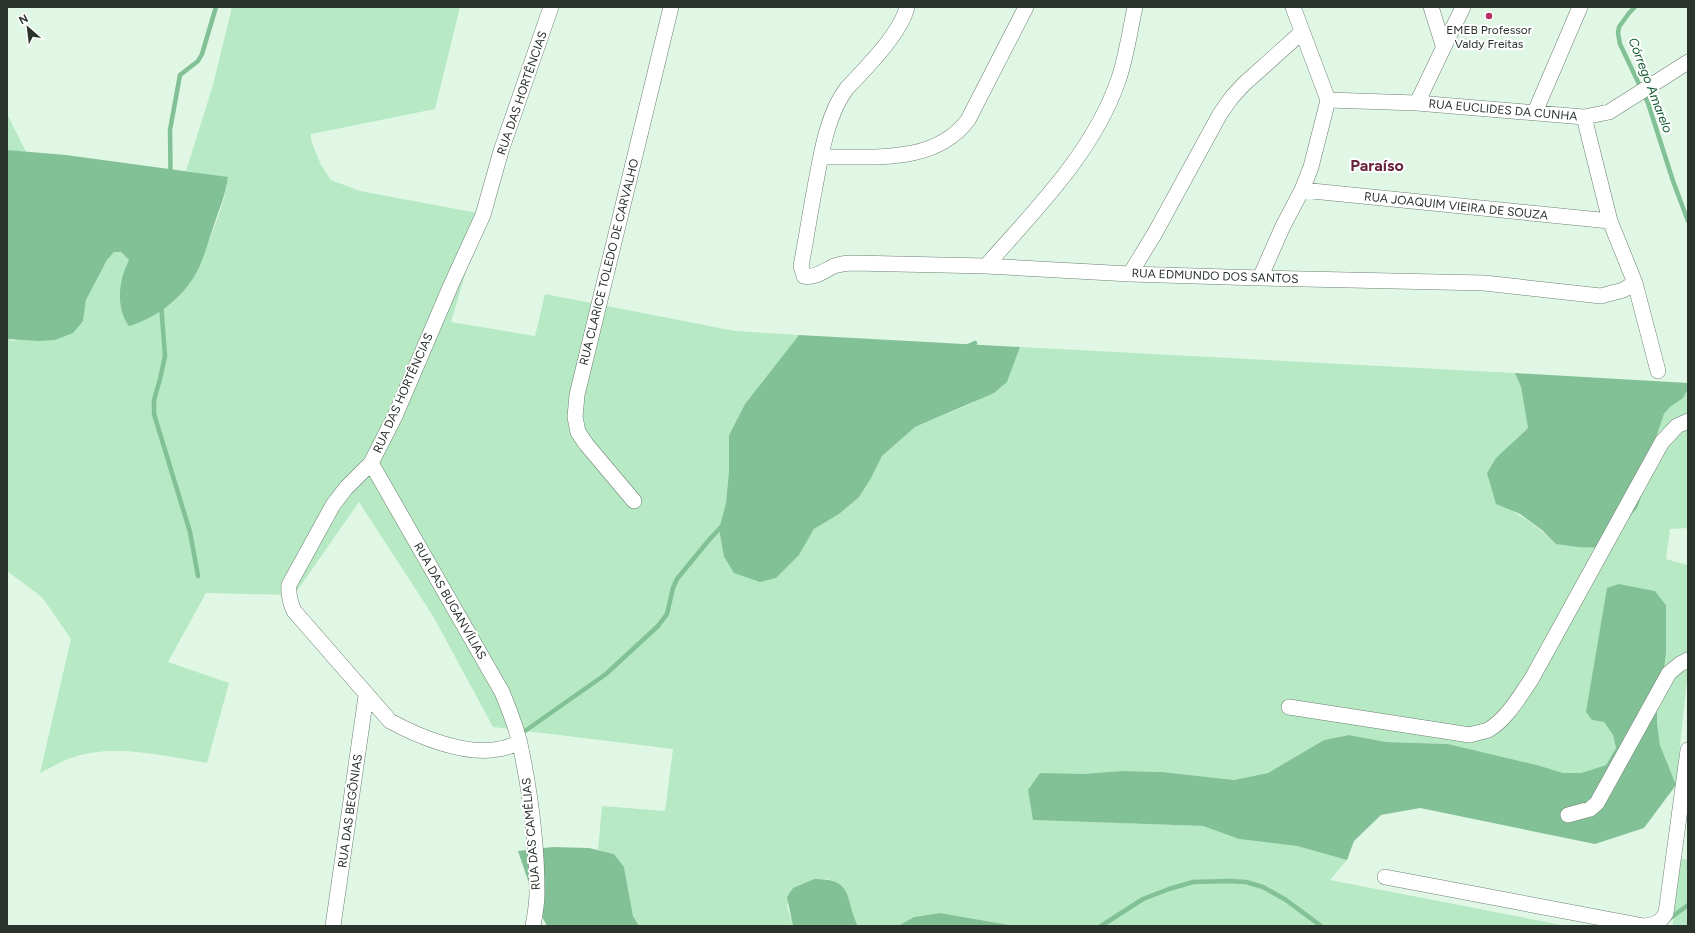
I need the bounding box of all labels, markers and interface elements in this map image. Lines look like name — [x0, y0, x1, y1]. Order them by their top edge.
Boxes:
north arrow — [8, 8, 48, 48]
marker: EMEB Professor Valdy Freitas — [1484, 11, 1494, 21]
text: N — [17, 12, 30, 27]
place label: EMEB Professor Valdy Freitas — [1446, 23, 1532, 51]
street label: RUA DAS HORTÊNCIAS — [494, 29, 550, 157]
water label: Córrego Amarelo — [1625, 35, 1676, 135]
street label: RUA EUCLIDES DA CUNHA — [1428, 97, 1578, 123]
district label: Paraíso — [1350, 156, 1404, 175]
street label: RUA CLARICE TOLEDO DE CARVALHO — [577, 157, 641, 367]
street label: RUA JOAQUIM VIEIRA DE SOUZA — [1363, 189, 1549, 223]
street label: RUA EDMUNDO DOS SANTOS — [1131, 266, 1299, 286]
street label: RUA DAS HORTÊNCIAS — [370, 331, 436, 455]
street label: RUA DAS BUGANVÍLIAS — [411, 540, 489, 662]
street label: RUA DAS BEGÔNIAS — [335, 753, 365, 869]
street label: RUA DAS CAMÉLIAS — [519, 777, 543, 891]

